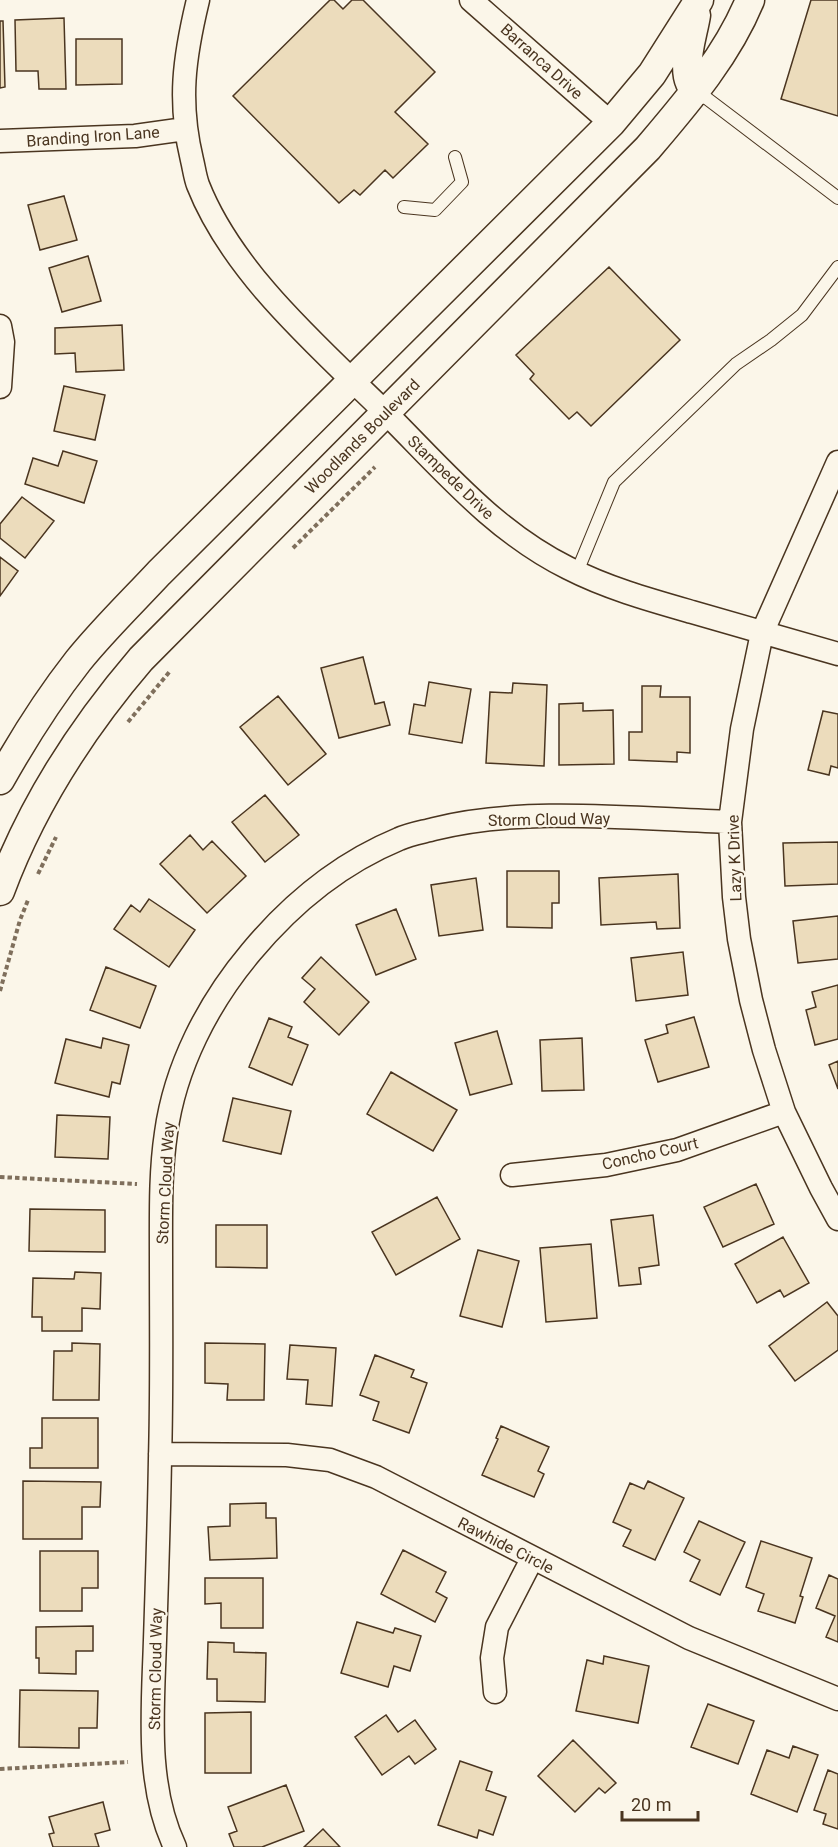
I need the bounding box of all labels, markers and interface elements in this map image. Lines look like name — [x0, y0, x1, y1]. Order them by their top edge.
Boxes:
street label: Barranca Drive — [497, 20, 587, 103]
street label: Branding Iron Lane — [26, 122, 160, 151]
street label: Woodlands Boulevard — [301, 375, 424, 498]
street label: Stampede Drive — [404, 432, 498, 523]
street label: Storm Cloud Way — [488, 809, 611, 830]
street label: Lazy K Drive — [723, 814, 746, 902]
street label: Storm Cloud Way — [153, 1121, 178, 1245]
street label: Concho Court — [600, 1133, 700, 1174]
street label: Rawhide Circle — [455, 1513, 557, 1578]
street label: Storm Cloud Way — [145, 1607, 166, 1730]
scale bar — [622, 1784, 698, 1822]
text: 20 m — [631, 1794, 671, 1815]

